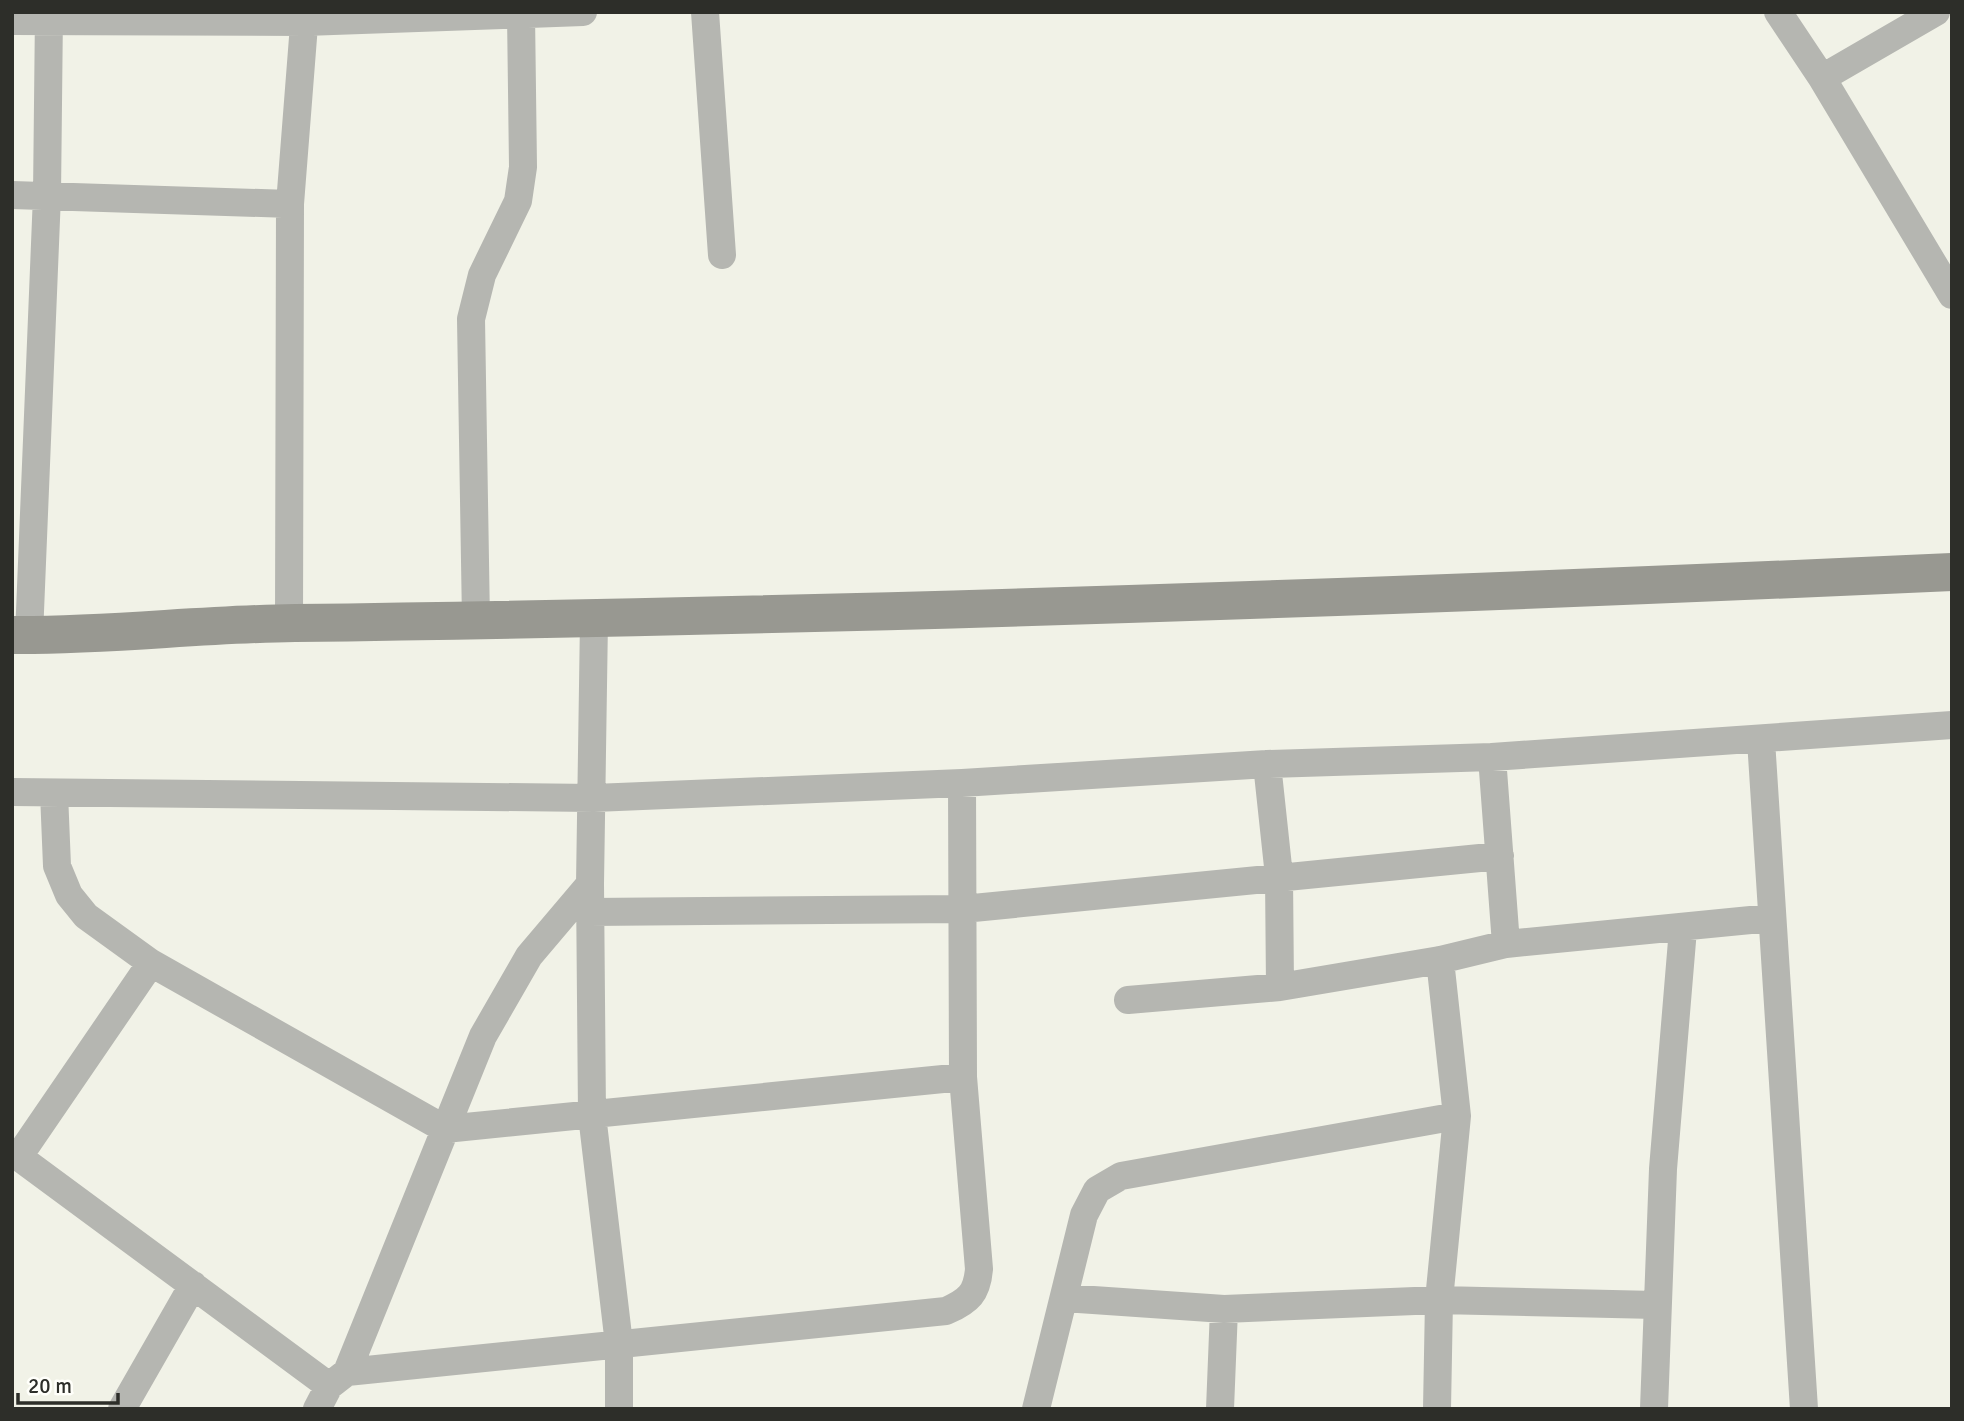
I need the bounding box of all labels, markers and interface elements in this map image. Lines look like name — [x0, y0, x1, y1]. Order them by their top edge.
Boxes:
scale bar — [18, 1362, 117, 1406]
text: 20 m — [28, 1373, 72, 1399]

